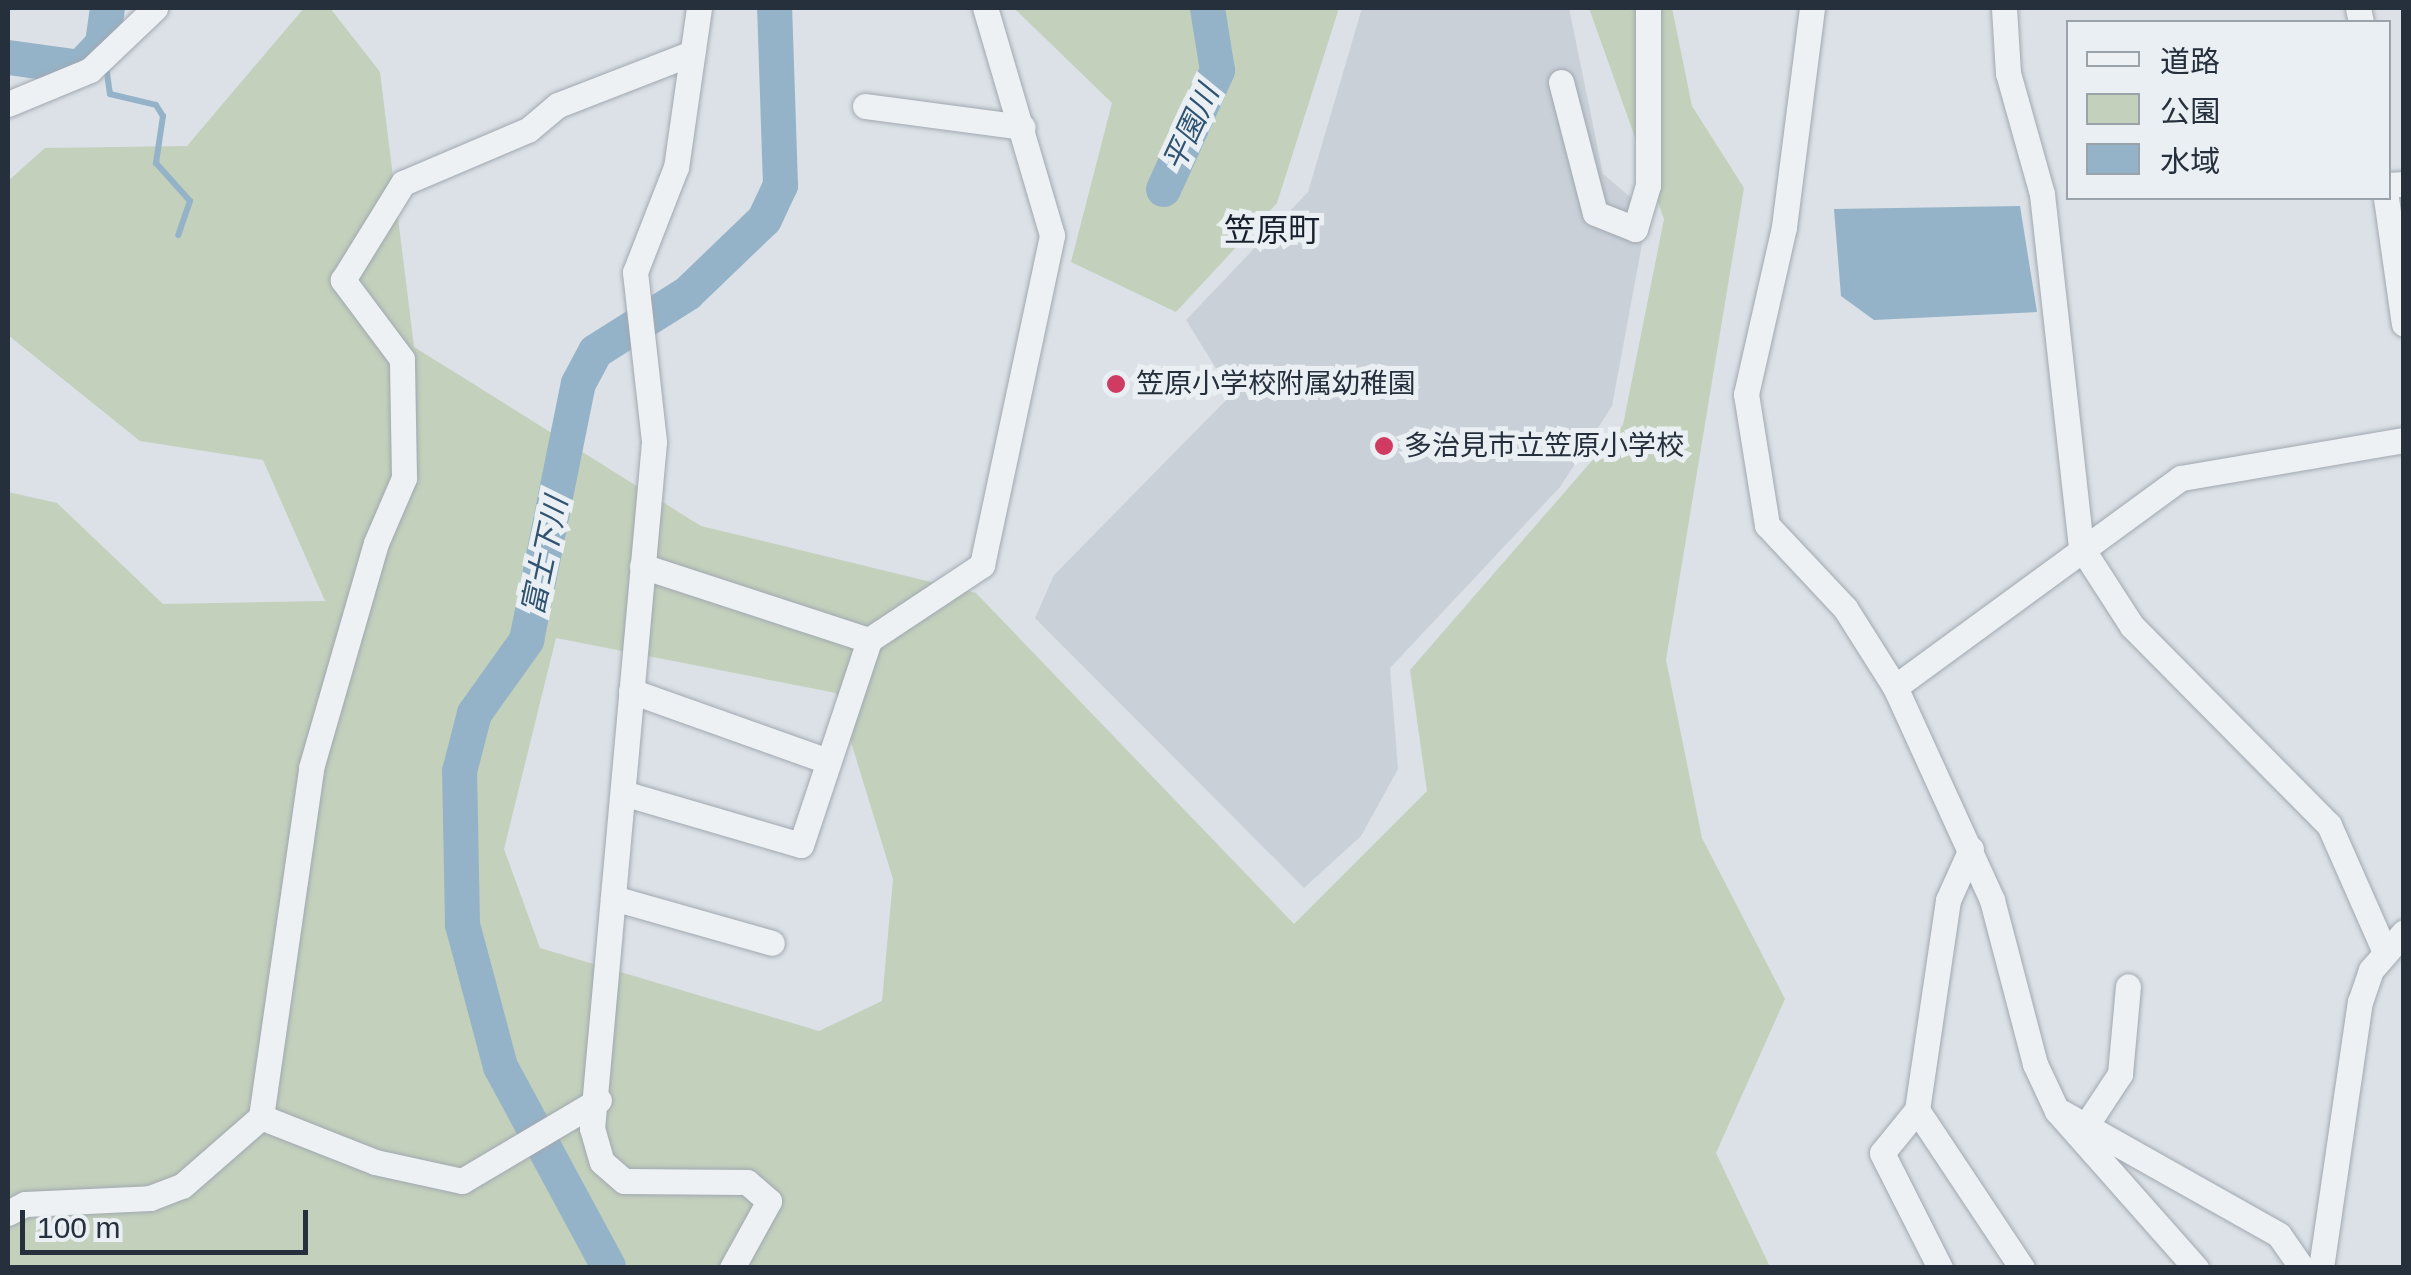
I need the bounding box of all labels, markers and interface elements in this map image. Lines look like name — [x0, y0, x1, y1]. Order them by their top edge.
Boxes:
legend — [2066, 20, 2391, 200]
text: 道路 — [2160, 45, 2220, 78]
water label: 平園川 — [1156, 80, 1226, 176]
text: 公園 — [2160, 95, 2220, 128]
text: 水域 — [2160, 145, 2220, 178]
district label: 笠原町 — [1224, 211, 1320, 249]
place label: 笠原小学校附属幼稚園 — [1136, 367, 1416, 401]
marker: 笠原小学校附属幼稚園 — [1105, 373, 1127, 395]
place label: 多治見市立笠原小学校 — [1404, 429, 1684, 463]
marker: 多治見市立笠原小学校 — [1373, 435, 1395, 457]
water label: 富士下川 — [515, 494, 575, 618]
scale bar — [25, 1190, 312, 1252]
text: 100 m — [37, 1211, 120, 1244]

